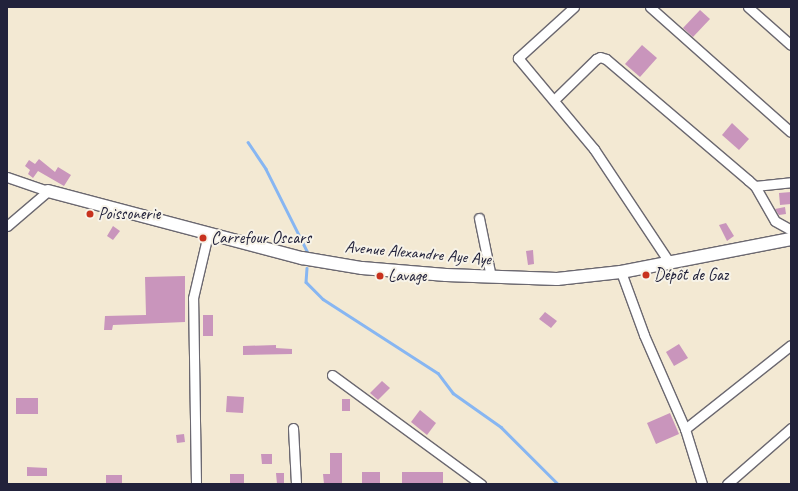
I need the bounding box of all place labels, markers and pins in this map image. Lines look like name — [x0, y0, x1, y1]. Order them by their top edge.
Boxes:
place label: Poissonerie — [98, 204, 160, 224]
marker: Poissonerie — [85, 209, 95, 219]
place label: Carrefour Oscars — [211, 228, 311, 248]
marker: Carrefour Oscars — [198, 233, 208, 243]
place label: Dépôt de Gaz — [654, 265, 729, 285]
place label: Lavage — [388, 266, 426, 286]
marker: Dépôt de Gaz — [641, 270, 651, 280]
marker: Lavage — [375, 271, 385, 281]

